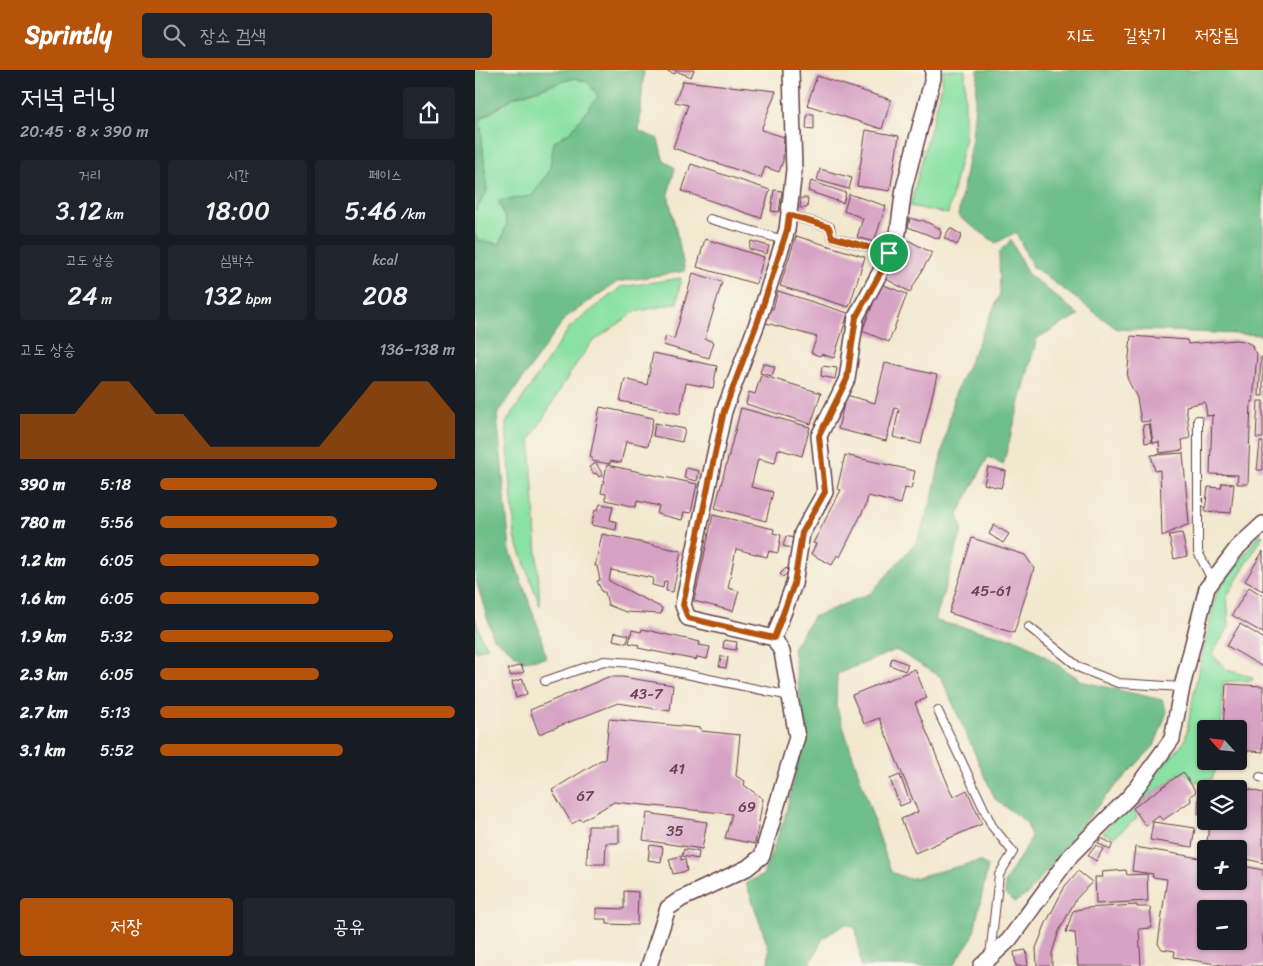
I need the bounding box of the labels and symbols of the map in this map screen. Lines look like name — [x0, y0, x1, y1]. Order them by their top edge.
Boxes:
pin — [868, 232, 910, 274]
house number: 45-61 — [971, 578, 1011, 604]
house number: 43-7 — [629, 681, 664, 707]
north arrow — [1197, 720, 1247, 770]
house number: 41 — [669, 756, 685, 782]
house number: 67 — [576, 783, 595, 809]
house number: 69 — [738, 794, 756, 820]
house number: 35 — [666, 818, 684, 844]

